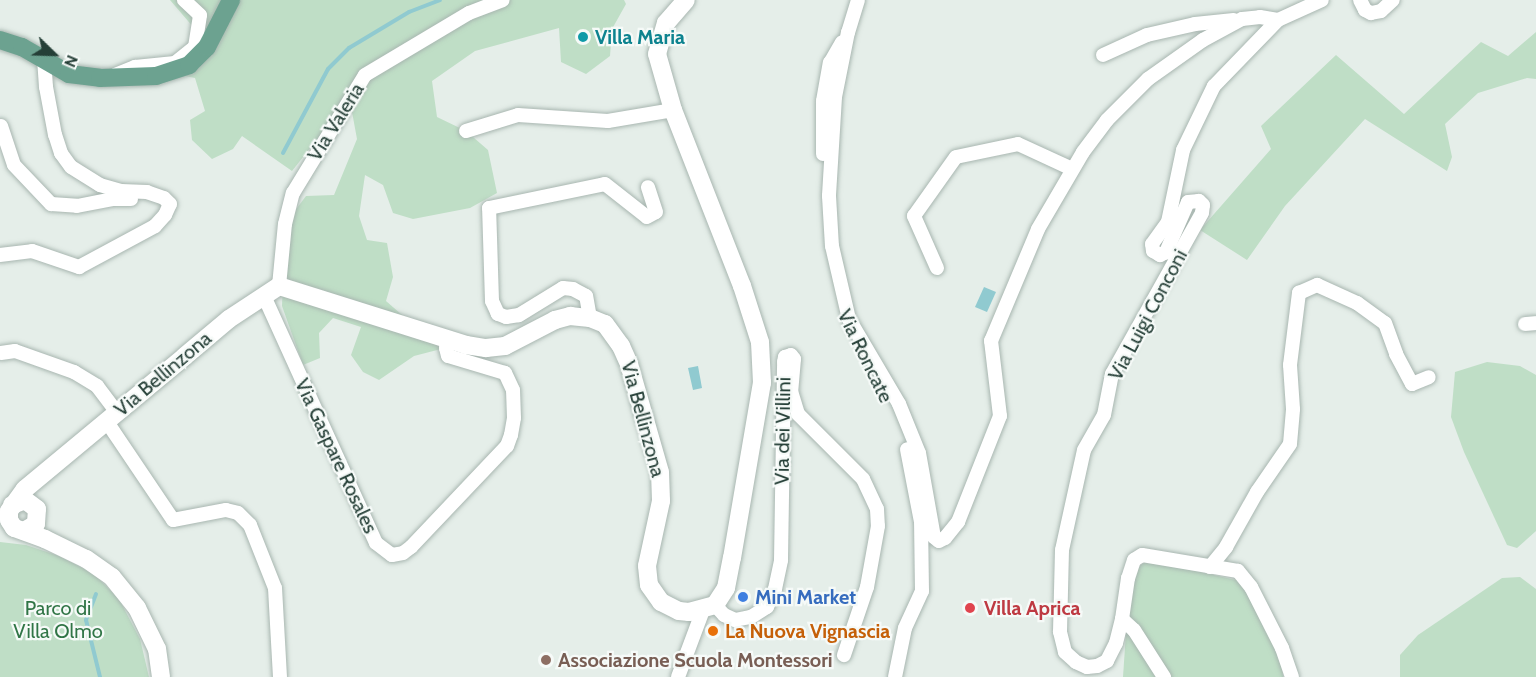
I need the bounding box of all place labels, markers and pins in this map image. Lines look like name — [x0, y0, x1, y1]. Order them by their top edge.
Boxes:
place label: Villa Maria — [595, 25, 685, 49]
marker: Villa Maria — [576, 30, 590, 44]
place label: Mini Market — [755, 585, 856, 609]
marker: Mini Market — [736, 590, 750, 604]
place label: Villa Aprica — [984, 596, 1080, 620]
marker: Villa Aprica — [961, 599, 979, 617]
place label: La Nuova Vignascia — [725, 619, 890, 643]
marker: La Nuova Vignascia — [706, 624, 720, 638]
place label: Associazione Scuola Montessori — [558, 648, 833, 672]
marker: Associazione Scuola Montessori — [539, 653, 553, 667]

